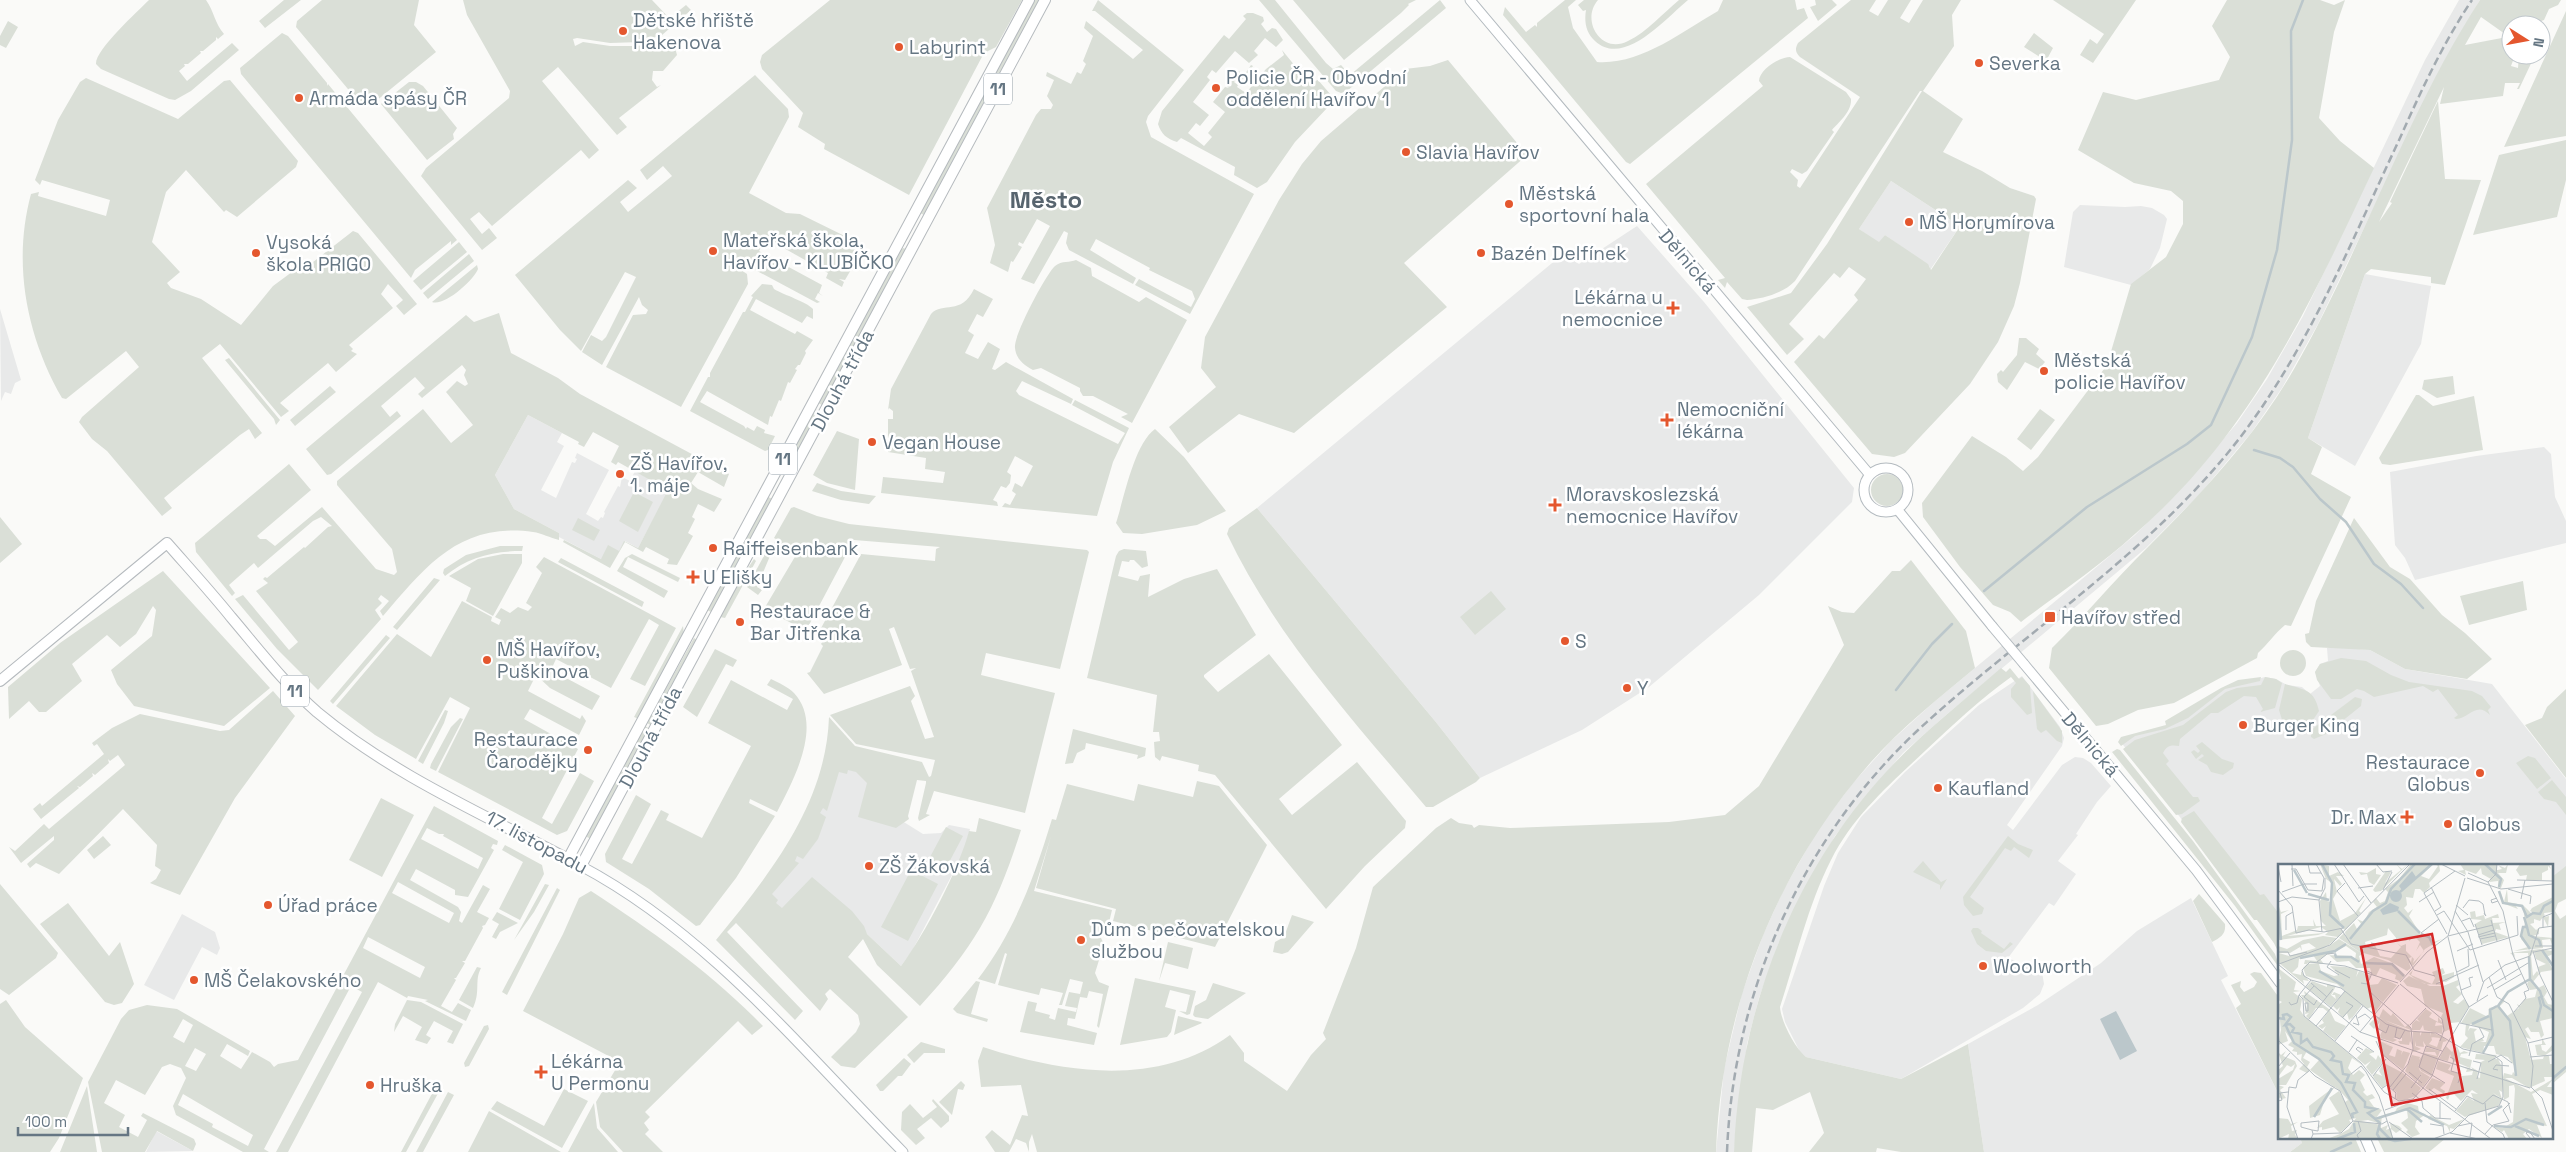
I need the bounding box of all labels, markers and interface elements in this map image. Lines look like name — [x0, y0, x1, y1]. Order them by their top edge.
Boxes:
place label: Dětské hřiště Hakenova — [633, 8, 754, 55]
north arrow — [2501, 15, 2551, 65]
marker: Dětské hřiště Hakenova — [617, 25, 629, 37]
place label: Labyrint — [909, 35, 986, 60]
text: N — [2529, 36, 2548, 49]
marker: Labyrint — [893, 41, 905, 53]
place label: Severka — [1989, 51, 2061, 76]
marker: Severka — [1973, 57, 1985, 69]
place label: Policie ČR - Obvodní oddělení Havířov 1 — [1226, 65, 1407, 112]
road number: 11 — [984, 74, 1012, 105]
marker: Policie ČR - Obvodní oddělení Havířov 1 — [1210, 82, 1222, 94]
place label: Armáda spásy ČR — [309, 86, 467, 111]
marker: Armáda spásy ČR — [293, 92, 305, 104]
place label: Slavia Havířov — [1416, 140, 1540, 165]
marker: Slavia Havířov — [1400, 146, 1412, 158]
place label: Městská sportovní hala — [1519, 181, 1650, 228]
district label: Město — [1010, 184, 1082, 215]
marker: Městská sportovní hala — [1503, 198, 1515, 210]
place label: MŠ Horymírova — [1919, 210, 2055, 235]
marker: MŠ Horymírova — [1903, 216, 1915, 228]
street label: Dělnická — [1653, 224, 1722, 299]
place label: Mateřská škola, Havířov - KLUBÍČKO — [723, 228, 894, 275]
place label: Vysoká škola PRIGO — [266, 230, 371, 277]
place label: Bazén Delfínek — [1491, 241, 1626, 266]
marker: Mateřská škola, Havířov - KLUBÍČKO — [707, 245, 719, 257]
marker: Vysoká škola PRIGO — [250, 247, 262, 259]
marker: Bazén Delfínek — [1475, 247, 1487, 259]
place label: Lékárna u nemocnice — [1562, 285, 1663, 332]
marker: Lékárna u nemocnice — [1667, 302, 1679, 314]
street label: Dlouhá třída — [805, 325, 880, 435]
place label: Městská policie Havířov — [2054, 348, 2186, 395]
marker: Městská policie Havířov — [2038, 365, 2050, 377]
place label: Nemocniční lékárna — [1677, 397, 1785, 444]
marker: Nemocniční lékárna — [1661, 414, 1673, 426]
place label: Vegan House — [882, 430, 1001, 455]
marker: Vegan House — [866, 436, 878, 448]
road number: 11 — [769, 444, 797, 474]
place label: ZŠ Havířov, 1. máje — [630, 451, 728, 498]
marker: ZŠ Havířov, 1. máje — [614, 468, 626, 480]
place label: Moravskoslezská nemocnice Havířov — [1566, 482, 1738, 529]
marker: Moravskoslezská nemocnice Havířov — [1548, 498, 1562, 512]
place label: Raiffeisenbank — [723, 536, 858, 561]
marker: Raiffeisenbank — [707, 542, 719, 554]
place label: U Elišky — [703, 565, 772, 590]
marker: U Elišky — [687, 571, 699, 583]
place label: Restaurace & Bar Jitřenka — [750, 599, 871, 646]
place label: Havířov střed — [2061, 605, 2181, 630]
marker: Havířov střed — [2043, 610, 2057, 624]
marker: Restaurace & Bar Jitřenka — [734, 616, 746, 628]
place label: S — [1575, 629, 1587, 654]
marker: S — [1559, 635, 1571, 647]
place label: MŠ Havířov, Puškinova — [497, 637, 600, 684]
marker: MŠ Havířov, Puškinova — [481, 654, 493, 666]
road number: 11 — [281, 676, 309, 706]
place label: Y — [1637, 676, 1649, 701]
street label: Dlouhá třída — [613, 682, 688, 792]
marker: Y — [1621, 682, 1633, 694]
street label: Dělnická — [2056, 707, 2125, 782]
place label: Burger King — [2253, 713, 2360, 738]
marker: Burger King — [2237, 719, 2249, 731]
place label: Restaurace Čarodějky — [474, 727, 578, 774]
marker: Restaurace Čarodějky — [582, 744, 594, 756]
place label: Restaurace Globus — [2366, 750, 2470, 797]
marker: Restaurace Globus — [2474, 767, 2486, 779]
place label: Kaufland — [1948, 776, 2029, 801]
marker: Kaufland — [1932, 782, 1944, 794]
street label: 17. listopadu — [481, 805, 592, 880]
place label: Dr. Max — [2331, 805, 2397, 830]
marker: Dr. Max — [2401, 811, 2413, 823]
place label: Globus — [2458, 812, 2521, 837]
marker: Globus — [2442, 818, 2454, 830]
place label: ZŠ Žákovská — [879, 854, 990, 879]
marker: ZŠ Žákovská — [863, 860, 875, 872]
inset map — [2278, 864, 2554, 1140]
place label: Úřad práce — [278, 893, 378, 918]
marker: Úřad práce — [262, 899, 274, 911]
place label: Dům s pečovatelskou službou — [1091, 917, 1285, 964]
marker: Dům s pečovatelskou službou — [1075, 934, 1087, 946]
place label: Woolworth — [1993, 954, 2092, 979]
marker: Woolworth — [1977, 960, 1989, 972]
place label: MŠ Čelakovského — [204, 968, 361, 993]
marker: MŠ Čelakovského — [188, 974, 200, 986]
place label: Lékárna U Permonu — [551, 1049, 649, 1096]
marker: Lékárna U Permonu — [535, 1066, 547, 1078]
place label: Hruška — [380, 1073, 442, 1098]
marker: Hruška — [364, 1079, 376, 1091]
scale bar — [18, 1104, 128, 1136]
text: 100 m — [25, 1112, 67, 1131]

